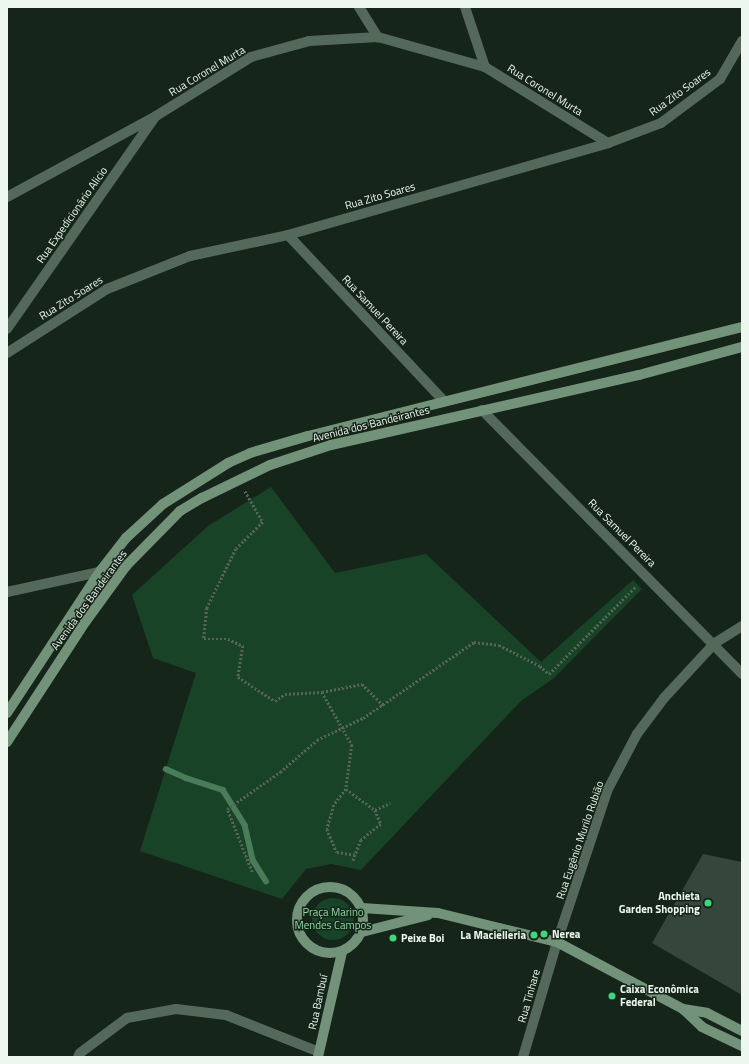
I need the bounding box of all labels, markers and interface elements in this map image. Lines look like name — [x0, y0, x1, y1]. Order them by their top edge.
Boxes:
street label: Rua Coronel Murta — [167, 43, 247, 99]
street label: Rua Coronel Murta — [505, 62, 585, 118]
street label: Rua Zito Soares — [647, 65, 713, 119]
street label: Rua Expedicionário Alicio — [34, 164, 110, 266]
street label: Rua Zito Soares — [343, 180, 417, 212]
street label: Rua Samuel Pereira — [339, 272, 411, 348]
street label: Rua Zito Soares — [37, 273, 105, 323]
street label: Avenida dos Bandeirantes — [311, 403, 431, 445]
street label: Rua Samuel Pereira — [585, 496, 659, 570]
street label: Avenida dos Bandeirantes — [48, 548, 130, 652]
street label: Rua Eugênio Murilo Rubião — [554, 779, 606, 901]
place label: Anchieta Garden Shopping — [619, 890, 700, 916]
marker: Anchieta Garden Shopping — [703, 898, 713, 908]
park label: Praça Marino Mendes Campos — [295, 906, 371, 932]
place label: Nerea — [552, 927, 580, 941]
place label: La Macielleria — [460, 928, 526, 942]
marker: Nerea — [539, 929, 549, 939]
marker: La Macielleria — [529, 930, 539, 940]
place label: Peixe Boi — [401, 931, 444, 945]
marker: Peixe Boi — [388, 933, 398, 943]
street label: Rua Tinhare — [515, 968, 543, 1024]
street label: Rua Bambuí — [306, 973, 330, 1031]
place label: Caixa Econômica Federal — [620, 983, 699, 1009]
marker: Caixa Econômica Federal — [607, 991, 617, 1001]

